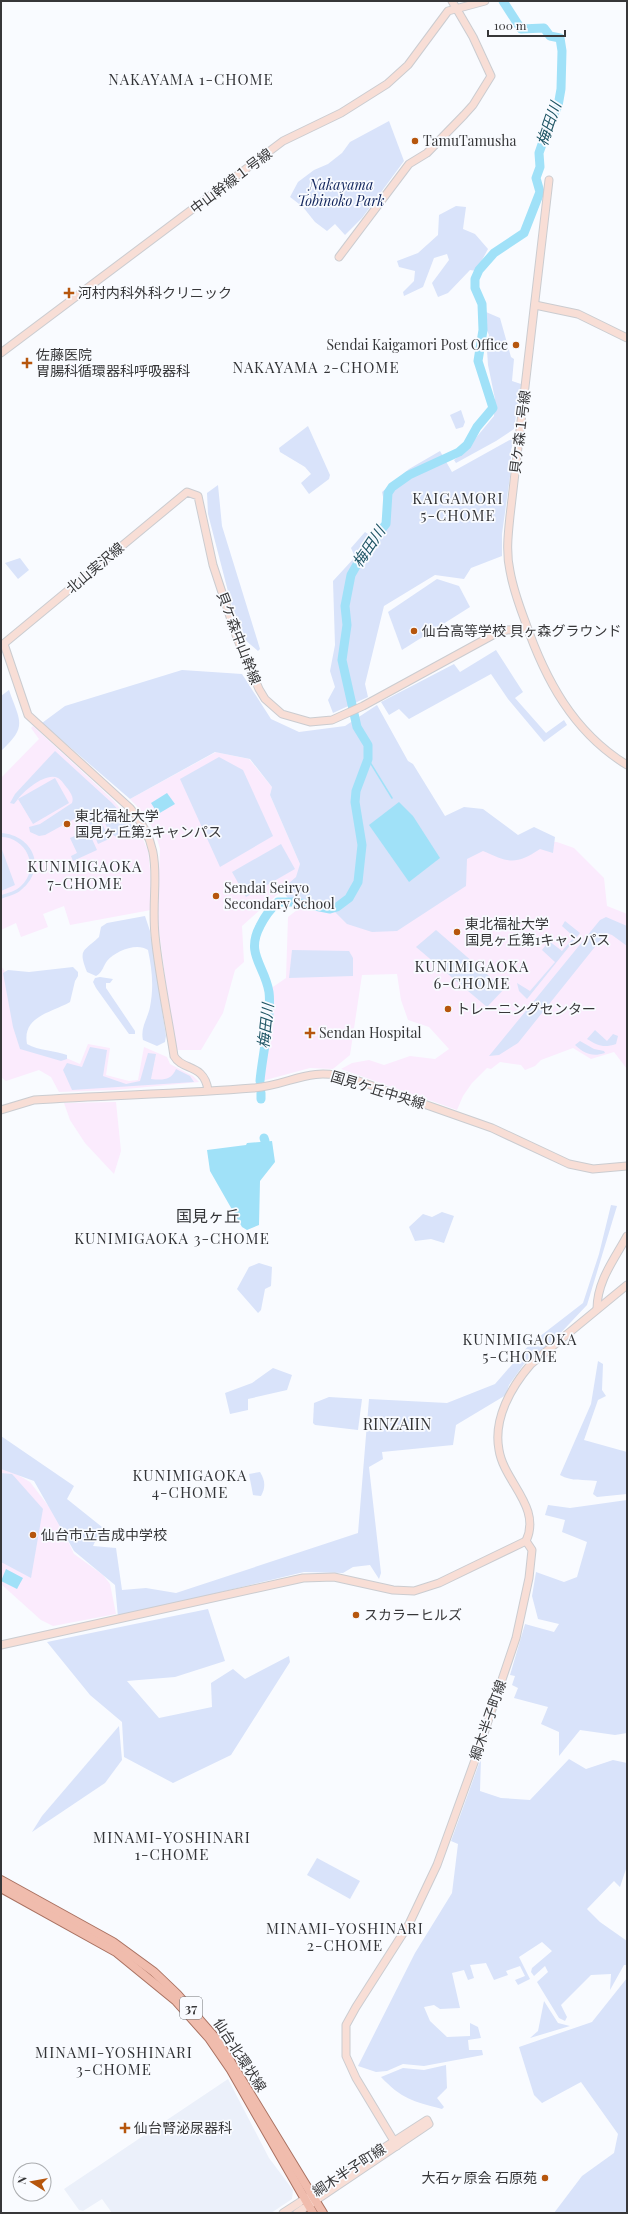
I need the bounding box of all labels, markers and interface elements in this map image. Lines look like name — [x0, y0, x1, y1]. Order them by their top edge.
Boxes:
scale bar — [488, 12, 565, 38]
text: 100 m — [494, 17, 527, 33]
district label: NAKAYAMA 1-CHOME — [108, 69, 274, 89]
water label: 梅田川 — [531, 97, 565, 148]
place label: TamuTamusha — [423, 131, 516, 150]
marker: TamuTamusha — [410, 136, 420, 146]
street label: 中山幹線１号線 — [186, 144, 276, 218]
park label: Nakayama Tobinoko Park — [298, 175, 384, 210]
place label: 河村内科外科クリニック — [78, 283, 232, 302]
marker: 河村内科外科クリニック — [63, 287, 75, 299]
place label: Sendai Kaigamori Post Office — [326, 335, 508, 354]
marker: Sendai Kaigamori Post Office — [511, 340, 521, 350]
place label: 佐藤医院 胃腸科循環器科呼吸器科 — [36, 345, 190, 380]
marker: 佐藤医院 胃腸科循環器科呼吸器科 — [21, 357, 33, 369]
district label: NAKAYAMA 2-CHOME — [232, 357, 400, 377]
street label: 貝ケ森１号線 — [505, 389, 534, 475]
district label: KAIGAMORI 5-CHOME — [412, 488, 504, 525]
water label: 梅田川 — [347, 521, 390, 571]
street label: 北山実沢線 — [62, 538, 128, 597]
street label: 貝ケ森中山幹線 — [213, 589, 266, 687]
place label: 仙台高等学校 貝ヶ森グラウンド — [422, 621, 622, 640]
marker: 仙台高等学校 貝ヶ森グラウンド — [409, 626, 419, 636]
place label: 東北福祉大学 国見ヶ丘第2キャンパス — [75, 806, 222, 841]
marker: 東北福祉大学 国見ヶ丘第2キャンパス — [62, 819, 72, 829]
district label: KUNIMIGAOKA 7-CHOME — [28, 856, 142, 893]
place label: Sendai Seiryo Secondary School — [224, 878, 335, 913]
marker: Sendai Seiryo Secondary School — [211, 891, 221, 901]
place label: 東北福祉大学 国見ヶ丘第1キャンパス — [465, 914, 610, 949]
marker: 東北福祉大学 国見ヶ丘第1キャンパス — [452, 927, 462, 937]
district label: KUNIMIGAOKA 6-CHOME — [415, 956, 529, 993]
place label: トレーニングセンター — [456, 999, 596, 1018]
water label: 梅田川 — [253, 1000, 278, 1049]
marker: トレーニングセンター — [443, 1004, 453, 1014]
place label: Sendan Hospital — [319, 1023, 421, 1042]
marker: Sendan Hospital — [304, 1027, 316, 1039]
street label: 国見ケ丘中央線 — [329, 1066, 428, 1113]
district label: 国見ヶ丘 — [176, 1205, 240, 1226]
district label: KUNIMIGAOKA 3-CHOME — [74, 1228, 270, 1248]
district label: KUNIMIGAOKA 5-CHOME — [463, 1329, 577, 1366]
district label: RINZAIIN — [363, 1413, 431, 1434]
district label: KUNIMIGAOKA 4-CHOME — [133, 1465, 247, 1502]
place label: 仙台市立吉成中学校 — [41, 1525, 167, 1544]
marker: 仙台市立吉成中学校 — [28, 1530, 38, 1540]
place label: スカラーヒルズ — [364, 1605, 462, 1624]
marker: スカラーヒルズ — [351, 1610, 361, 1620]
street label: 綱木半子町線 — [465, 1677, 510, 1763]
district label: MINAMI-YOSHINARI 1-CHOME — [93, 1827, 251, 1864]
district label: MINAMI-YOSHINARI 2-CHOME — [266, 1918, 424, 1955]
road number: 37 — [180, 1997, 202, 2019]
street label: 仙台北環状線 — [210, 2014, 271, 2095]
district label: MINAMI-YOSHINARI 3-CHOME — [35, 2042, 193, 2079]
place label: 仙台腎泌尿器科 — [134, 2118, 232, 2137]
marker: 仙台腎泌尿器科 — [119, 2122, 131, 2134]
street label: 綱木半子町線 — [308, 2139, 389, 2200]
north arrow — [12, 2162, 52, 2202]
place label: 大石ヶ原会 石原苑 — [422, 2168, 537, 2187]
marker: 大石ヶ原会 石原苑 — [540, 2173, 550, 2183]
text: N — [14, 2175, 30, 2185]

